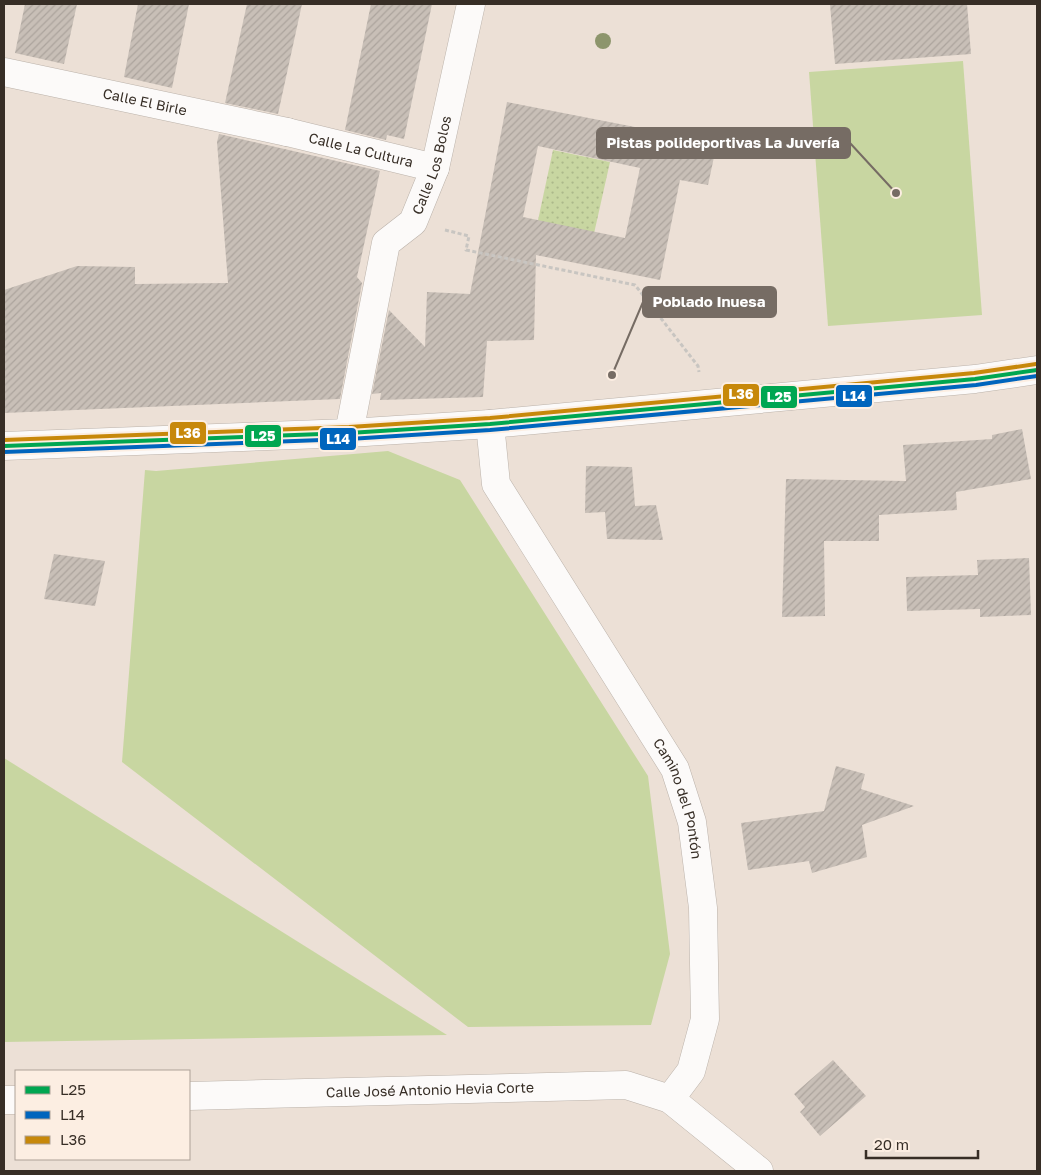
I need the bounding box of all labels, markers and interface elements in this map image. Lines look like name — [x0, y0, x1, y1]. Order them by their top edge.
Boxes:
street label: Calle El Birle — [101, 84, 189, 119]
street label: Calle Los Bolos — [408, 114, 454, 217]
callout: Pistas polideportivas La Juvería — [597, 128, 850, 158]
street label: Calle La Cultura — [307, 129, 415, 170]
text: Pistas polideportivas La Juvería — [606, 133, 840, 151]
callout: Poblado Inuesa — [643, 287, 776, 317]
text: Poblado Inuesa — [653, 292, 766, 310]
line badge: L36 — [722, 383, 760, 407]
line badge: L14 — [835, 384, 873, 408]
text: L36 — [728, 385, 754, 402]
line badge: L25 — [760, 385, 798, 409]
text: L14 — [842, 387, 866, 404]
text: L25 — [766, 388, 792, 405]
line badge: L36 — [169, 421, 207, 445]
text: L36 — [175, 424, 201, 441]
line badge: L25 — [244, 424, 282, 448]
text: L25 — [250, 427, 276, 444]
line badge: L14 — [319, 427, 357, 451]
text: L14 — [326, 430, 350, 447]
street label: Camino del Pontón — [650, 735, 706, 860]
legend — [15, 1070, 190, 1160]
street label: Calle José Antonio Hevia Corte — [326, 1078, 534, 1101]
text: L25 — [60, 1080, 86, 1098]
text: L14 — [60, 1105, 85, 1123]
scale bar — [866, 1128, 978, 1160]
text: L36 — [60, 1130, 86, 1148]
text: 20 m — [874, 1135, 909, 1153]

